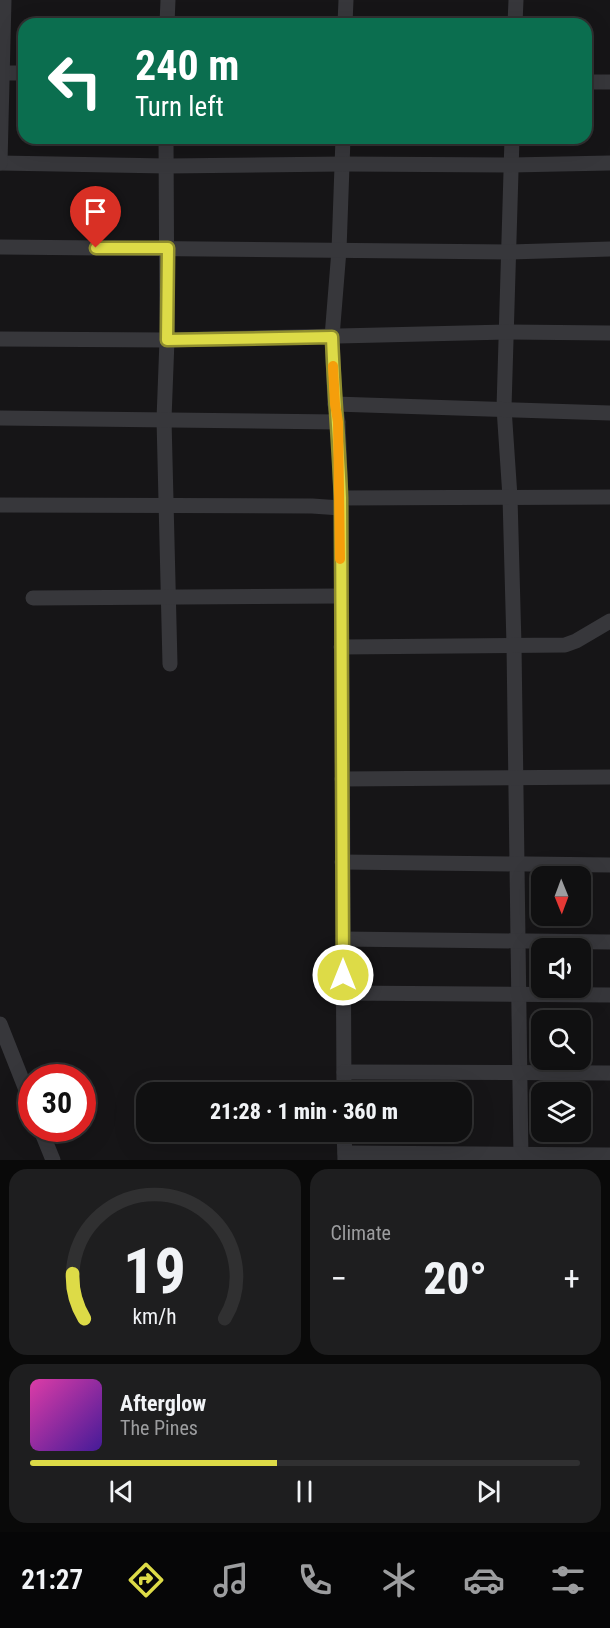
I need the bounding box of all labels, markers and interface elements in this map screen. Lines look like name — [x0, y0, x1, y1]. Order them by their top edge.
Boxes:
text: 240 m — [135, 41, 240, 90]
icon: left — [36, 42, 114, 120]
text: Turn left — [135, 91, 224, 123]
pin — [70, 186, 121, 248]
icon: arrive — [79, 195, 112, 228]
north arrow — [531, 866, 591, 926]
map controls — [531, 866, 591, 1142]
button: sound — [531, 938, 591, 998]
position arrow — [311, 943, 375, 1007]
button: search — [531, 1010, 591, 1070]
speed limit sign: 30 — [18, 1064, 96, 1142]
button: layers — [531, 1082, 591, 1142]
text: 21:28 · 1 min · 360 m — [210, 1099, 398, 1124]
text: Climate — [331, 1221, 391, 1245]
text: 19 — [123, 1235, 186, 1308]
text: 20° — [424, 1252, 487, 1305]
text: − — [331, 1259, 347, 1298]
text: + — [564, 1259, 580, 1298]
text: km/h — [133, 1304, 177, 1329]
text: Afterglow — [120, 1391, 206, 1416]
text: The Pines — [120, 1416, 198, 1440]
icon: previous — [105, 1475, 138, 1508]
icon: pause — [288, 1475, 321, 1508]
icon: next — [472, 1475, 505, 1508]
icon: directions — [125, 1559, 167, 1601]
icon: music — [210, 1559, 252, 1601]
icon: phone — [294, 1559, 336, 1601]
icon: climate — [378, 1559, 420, 1601]
icon: car — [463, 1559, 505, 1601]
icon: filters — [547, 1559, 589, 1601]
text: 21:27 — [21, 1564, 83, 1596]

